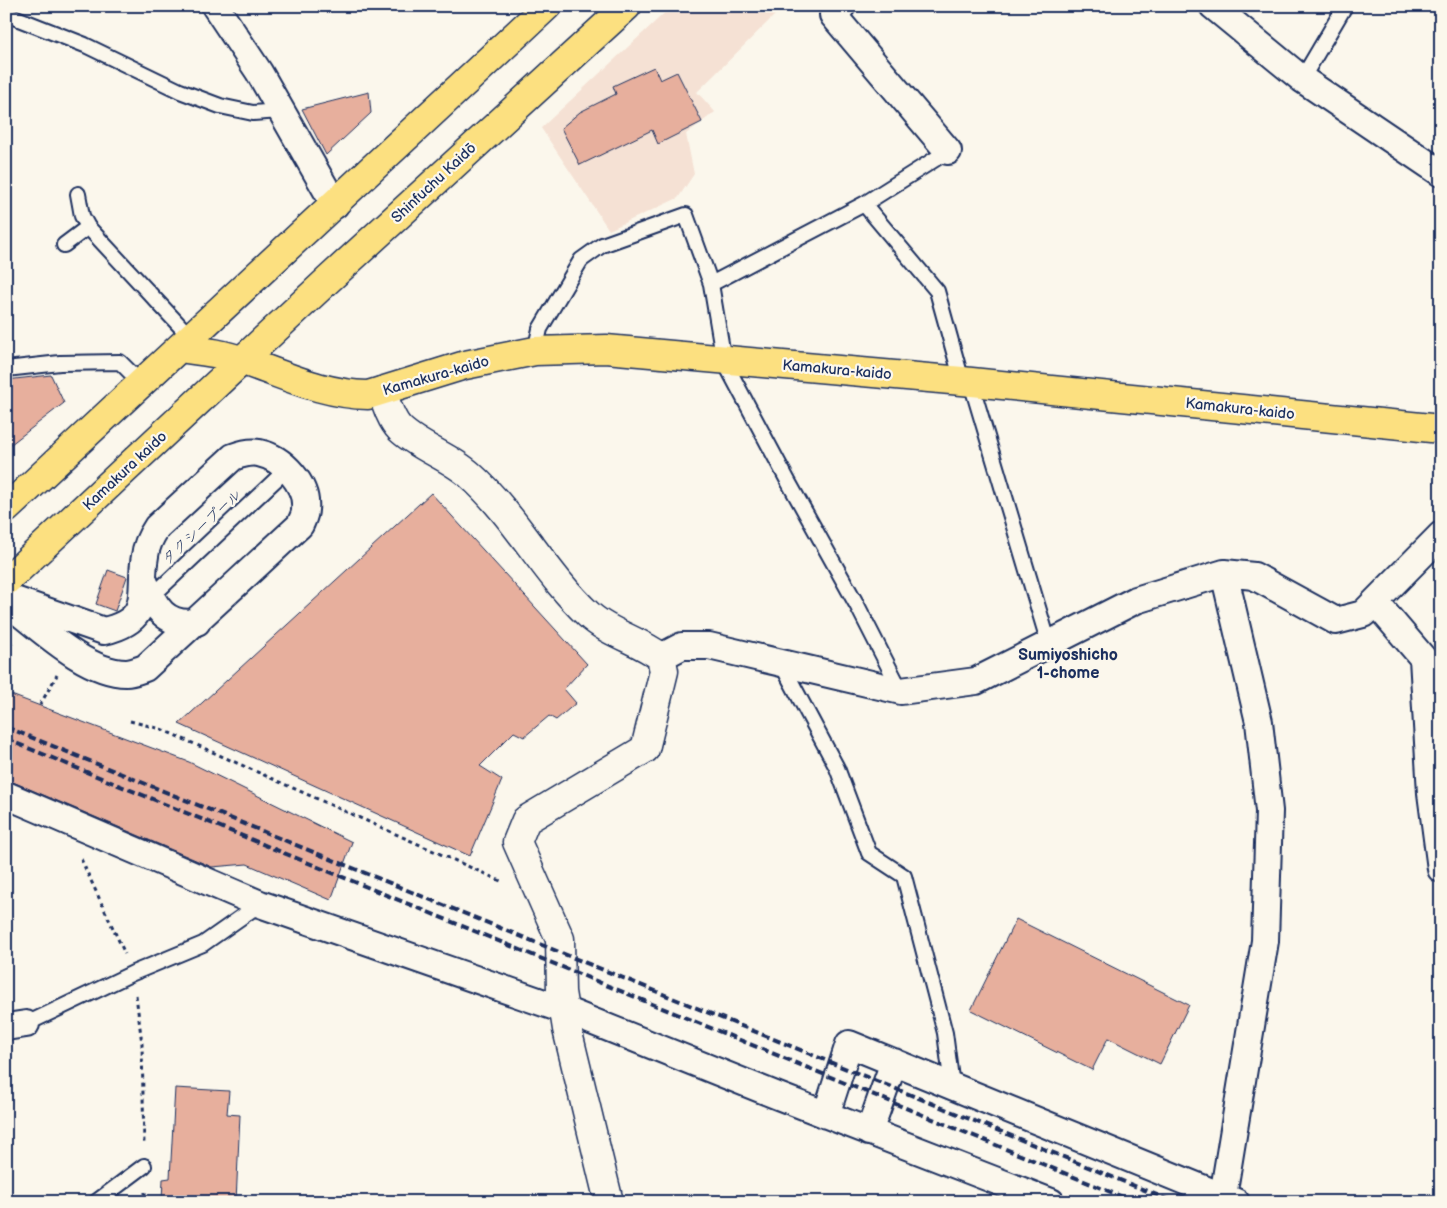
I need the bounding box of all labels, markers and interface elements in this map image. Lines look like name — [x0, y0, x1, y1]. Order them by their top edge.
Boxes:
street label: Shinfuchu Kaidō — [388, 139, 480, 227]
street label: Kamakura-kaido — [381, 352, 491, 400]
street label: Kamakura-kaido — [781, 356, 893, 384]
street label: Kamakura-kaido — [1184, 394, 1296, 424]
street label: Kamakura kaido — [79, 427, 171, 515]
street label: タクシープール — [158, 485, 246, 569]
district label: Sumiyoshicho 1-chome — [1018, 646, 1118, 683]

